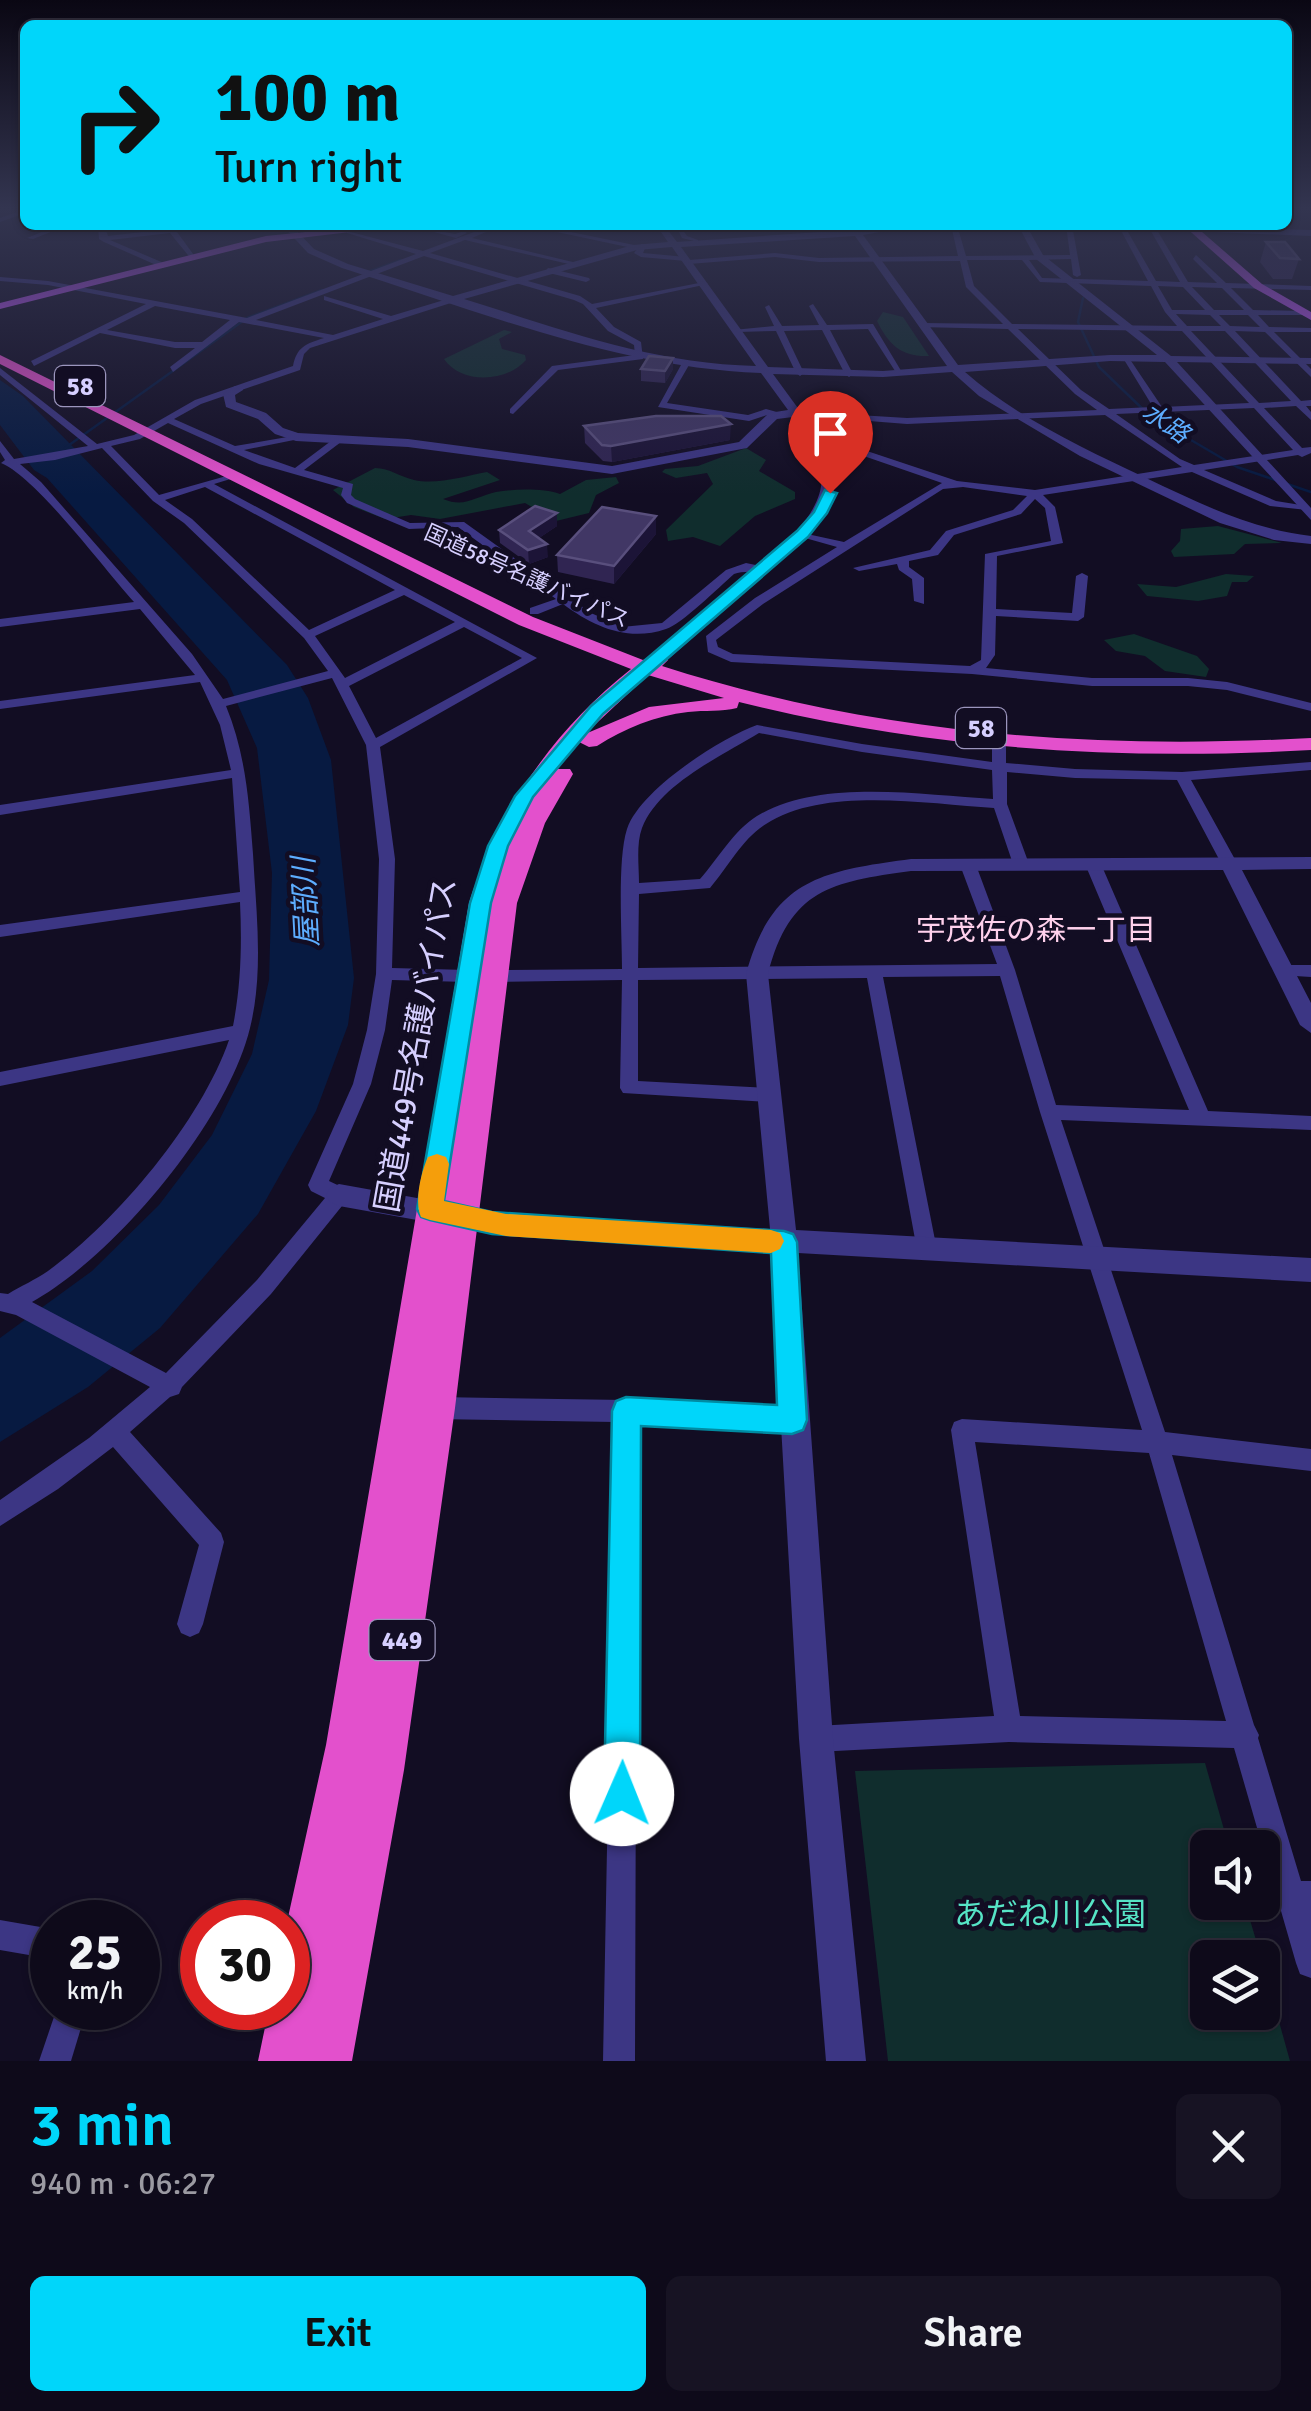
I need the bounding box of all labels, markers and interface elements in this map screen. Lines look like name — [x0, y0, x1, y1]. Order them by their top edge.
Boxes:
text: 100 m — [215, 54, 400, 140]
icon: right — [50, 60, 180, 190]
text: Turn right — [215, 140, 403, 195]
road number: 58 — [55, 366, 105, 406]
pin — [788, 391, 873, 494]
water label: 水路 — [1137, 396, 1197, 451]
icon: arrive — [803, 406, 858, 461]
street label: 国道58号名護バイパス — [420, 519, 634, 633]
road number: 58 — [956, 708, 1006, 748]
water label: 屋部川 — [285, 853, 327, 948]
street label: 国道449号名護バイパス — [367, 875, 465, 1215]
district label: 宇茂佐の森一丁目 — [916, 912, 1156, 949]
road number: 449 — [370, 1620, 434, 1660]
position arrow — [570, 1742, 674, 1846]
map controls — [1190, 1830, 1280, 2030]
button: sound — [1190, 1830, 1280, 1920]
park label: あだね川公園 — [954, 1895, 1146, 1934]
speed limit sign: 30 — [180, 1900, 310, 2030]
text: 25 — [68, 1922, 122, 1984]
button: layers — [1190, 1940, 1280, 2030]
text: km/h — [67, 1975, 123, 2006]
text: 3 min — [30, 2089, 174, 2163]
button: close — [1176, 2094, 1281, 2199]
text: 940 m · 06:27 — [30, 2164, 216, 2203]
button: Exit — [30, 2276, 646, 2391]
button: Share — [666, 2276, 1281, 2391]

